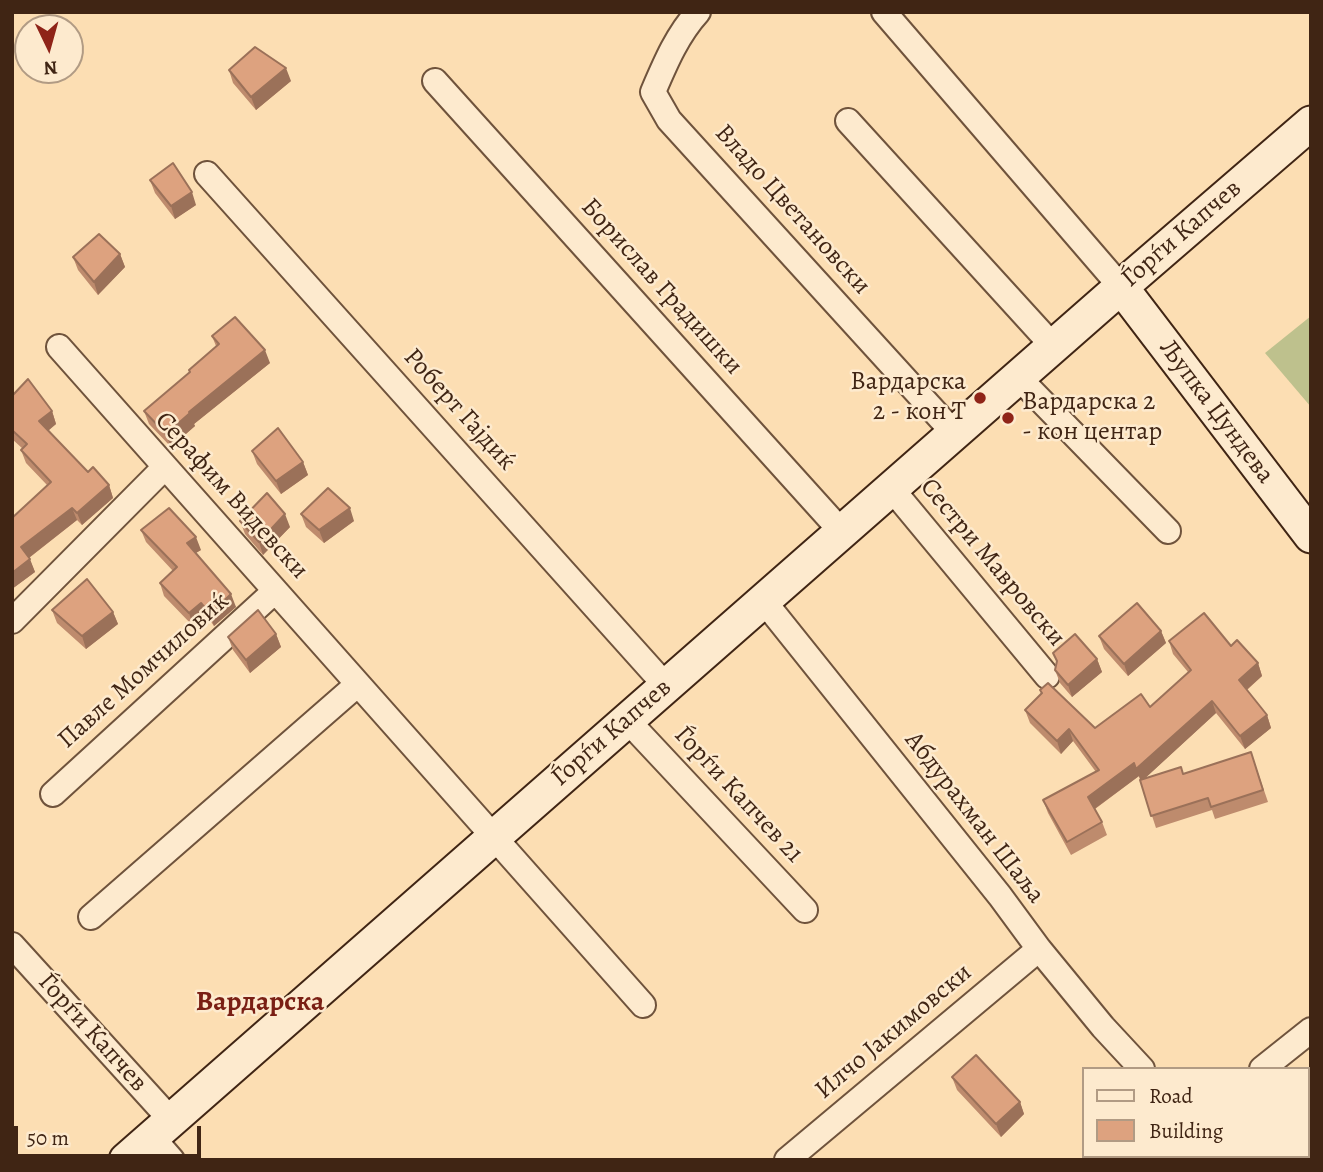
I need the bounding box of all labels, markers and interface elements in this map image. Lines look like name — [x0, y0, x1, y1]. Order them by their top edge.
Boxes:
north arrow — [14, 14, 84, 84]
text: N — [43, 54, 59, 81]
street label: Владо Цветановски — [707, 118, 877, 302]
street label: Ѓорѓи Капчев — [1116, 173, 1248, 295]
street label: Борислав Градишки — [574, 192, 748, 382]
street label: Љупка Џундева — [1152, 334, 1280, 490]
street label: Роберт Гајдиќ — [396, 343, 522, 477]
place label: Вардарска 2 - кон Т — [850, 367, 966, 428]
place label: Вардарска 2 - кон центар — [1022, 387, 1162, 448]
marker: Вардарска 2 - кон Т — [972, 390, 988, 406]
street label: Серафим Видевски — [148, 406, 314, 586]
marker: Вардарска 2 - кон центар — [1000, 410, 1016, 426]
street label: Сестри Мавровски — [913, 473, 1071, 653]
street label: Павле Момчиловиќ — [52, 586, 236, 756]
street label: Ѓорѓи Капчев — [546, 672, 678, 794]
street label: Ѓорѓи Капчев 21 — [667, 720, 809, 870]
street label: Абдурахман Шаља — [897, 726, 1051, 910]
street label: Илчо Јакимовски — [809, 958, 979, 1106]
street label: Ѓорѓи Капчев — [31, 967, 153, 1099]
district label: Вардарска — [196, 986, 324, 1020]
legend — [1082, 1067, 1309, 1158]
text: Road — [1149, 1082, 1193, 1110]
scale bar — [18, 1112, 205, 1156]
text: Building — [1149, 1117, 1223, 1145]
text: 50 m — [27, 1124, 69, 1152]

